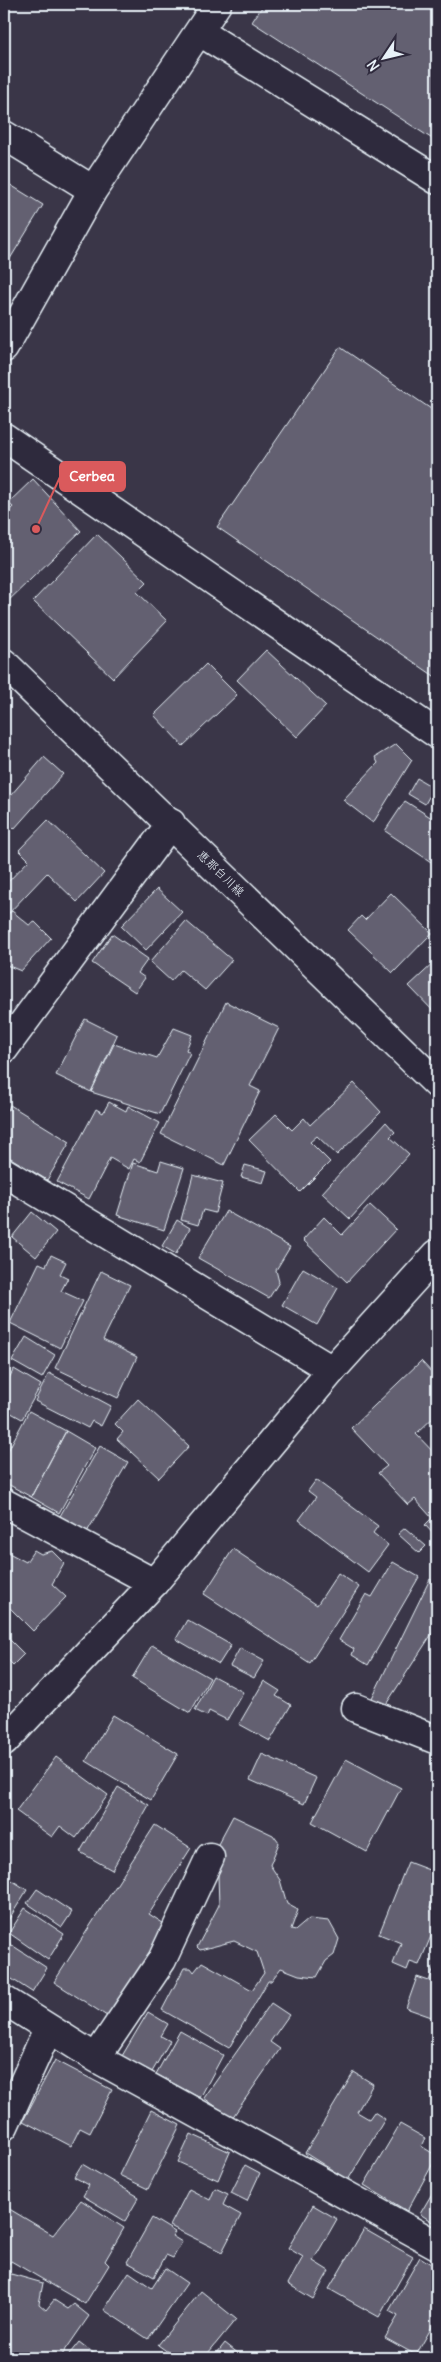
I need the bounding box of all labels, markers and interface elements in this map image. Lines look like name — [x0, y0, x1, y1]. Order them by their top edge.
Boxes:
north arrow — [358, 32, 408, 82]
text: N — [363, 56, 384, 75]
callout: Cerbea — [60, 462, 125, 491]
text: Cerbea — [69, 467, 115, 485]
street label: 恵那白川線 — [194, 847, 248, 899]

